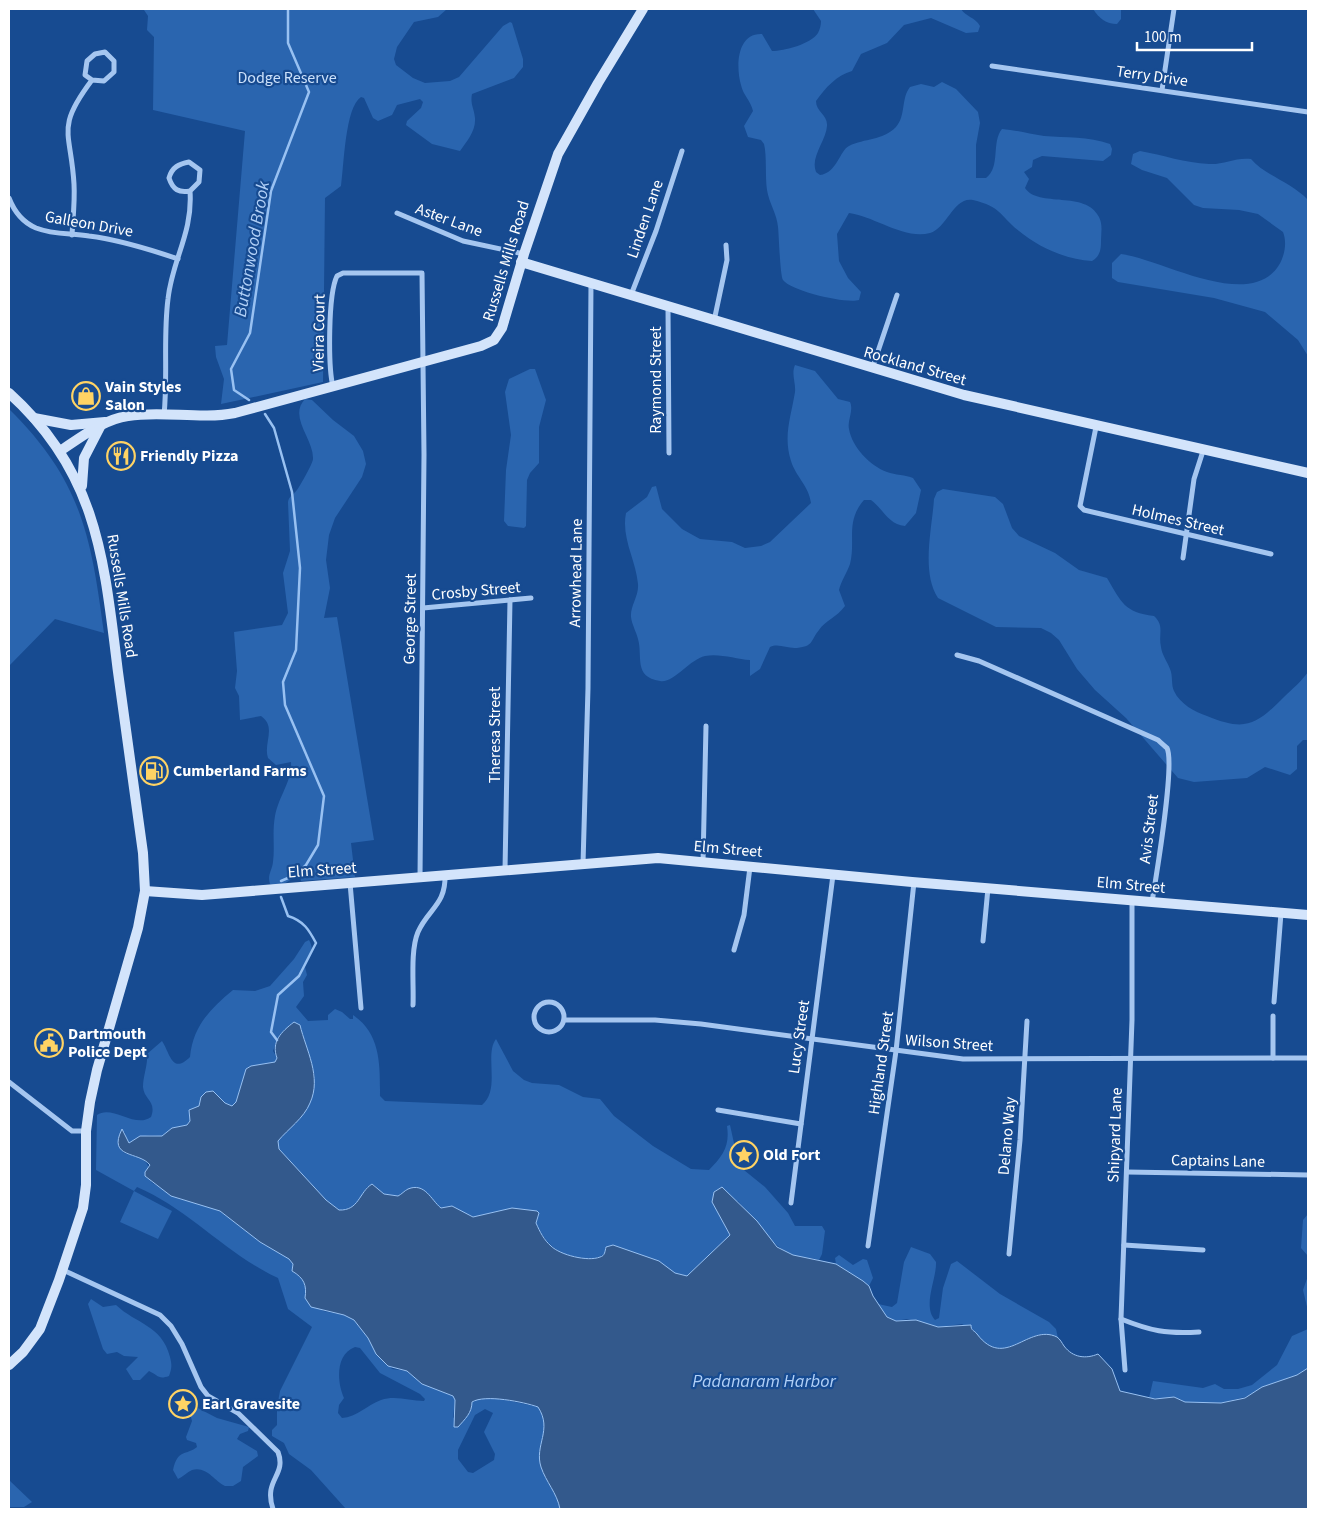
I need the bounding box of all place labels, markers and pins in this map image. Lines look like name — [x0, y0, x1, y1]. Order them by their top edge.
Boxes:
place label: Vain Styles Salon — [104, 376, 181, 416]
shop icon: Vain Styles Salon — [71, 381, 101, 411]
restaurant icon: Friendly Pizza — [106, 441, 136, 471]
place label: Friendly Pizza — [140, 445, 238, 467]
fuel station icon: Cumberland Farms — [139, 756, 169, 786]
place label: Cumberland Farms — [173, 760, 307, 782]
place label: Dartmouth Police Dept — [68, 1023, 147, 1063]
public building icon: Dartmouth Police Dept — [34, 1028, 64, 1058]
place icon: Old Fort — [729, 1140, 759, 1170]
place label: Old Fort — [763, 1144, 820, 1166]
place icon: Earl Gravesite — [168, 1389, 198, 1419]
place label: Earl Gravesite — [202, 1393, 300, 1415]

